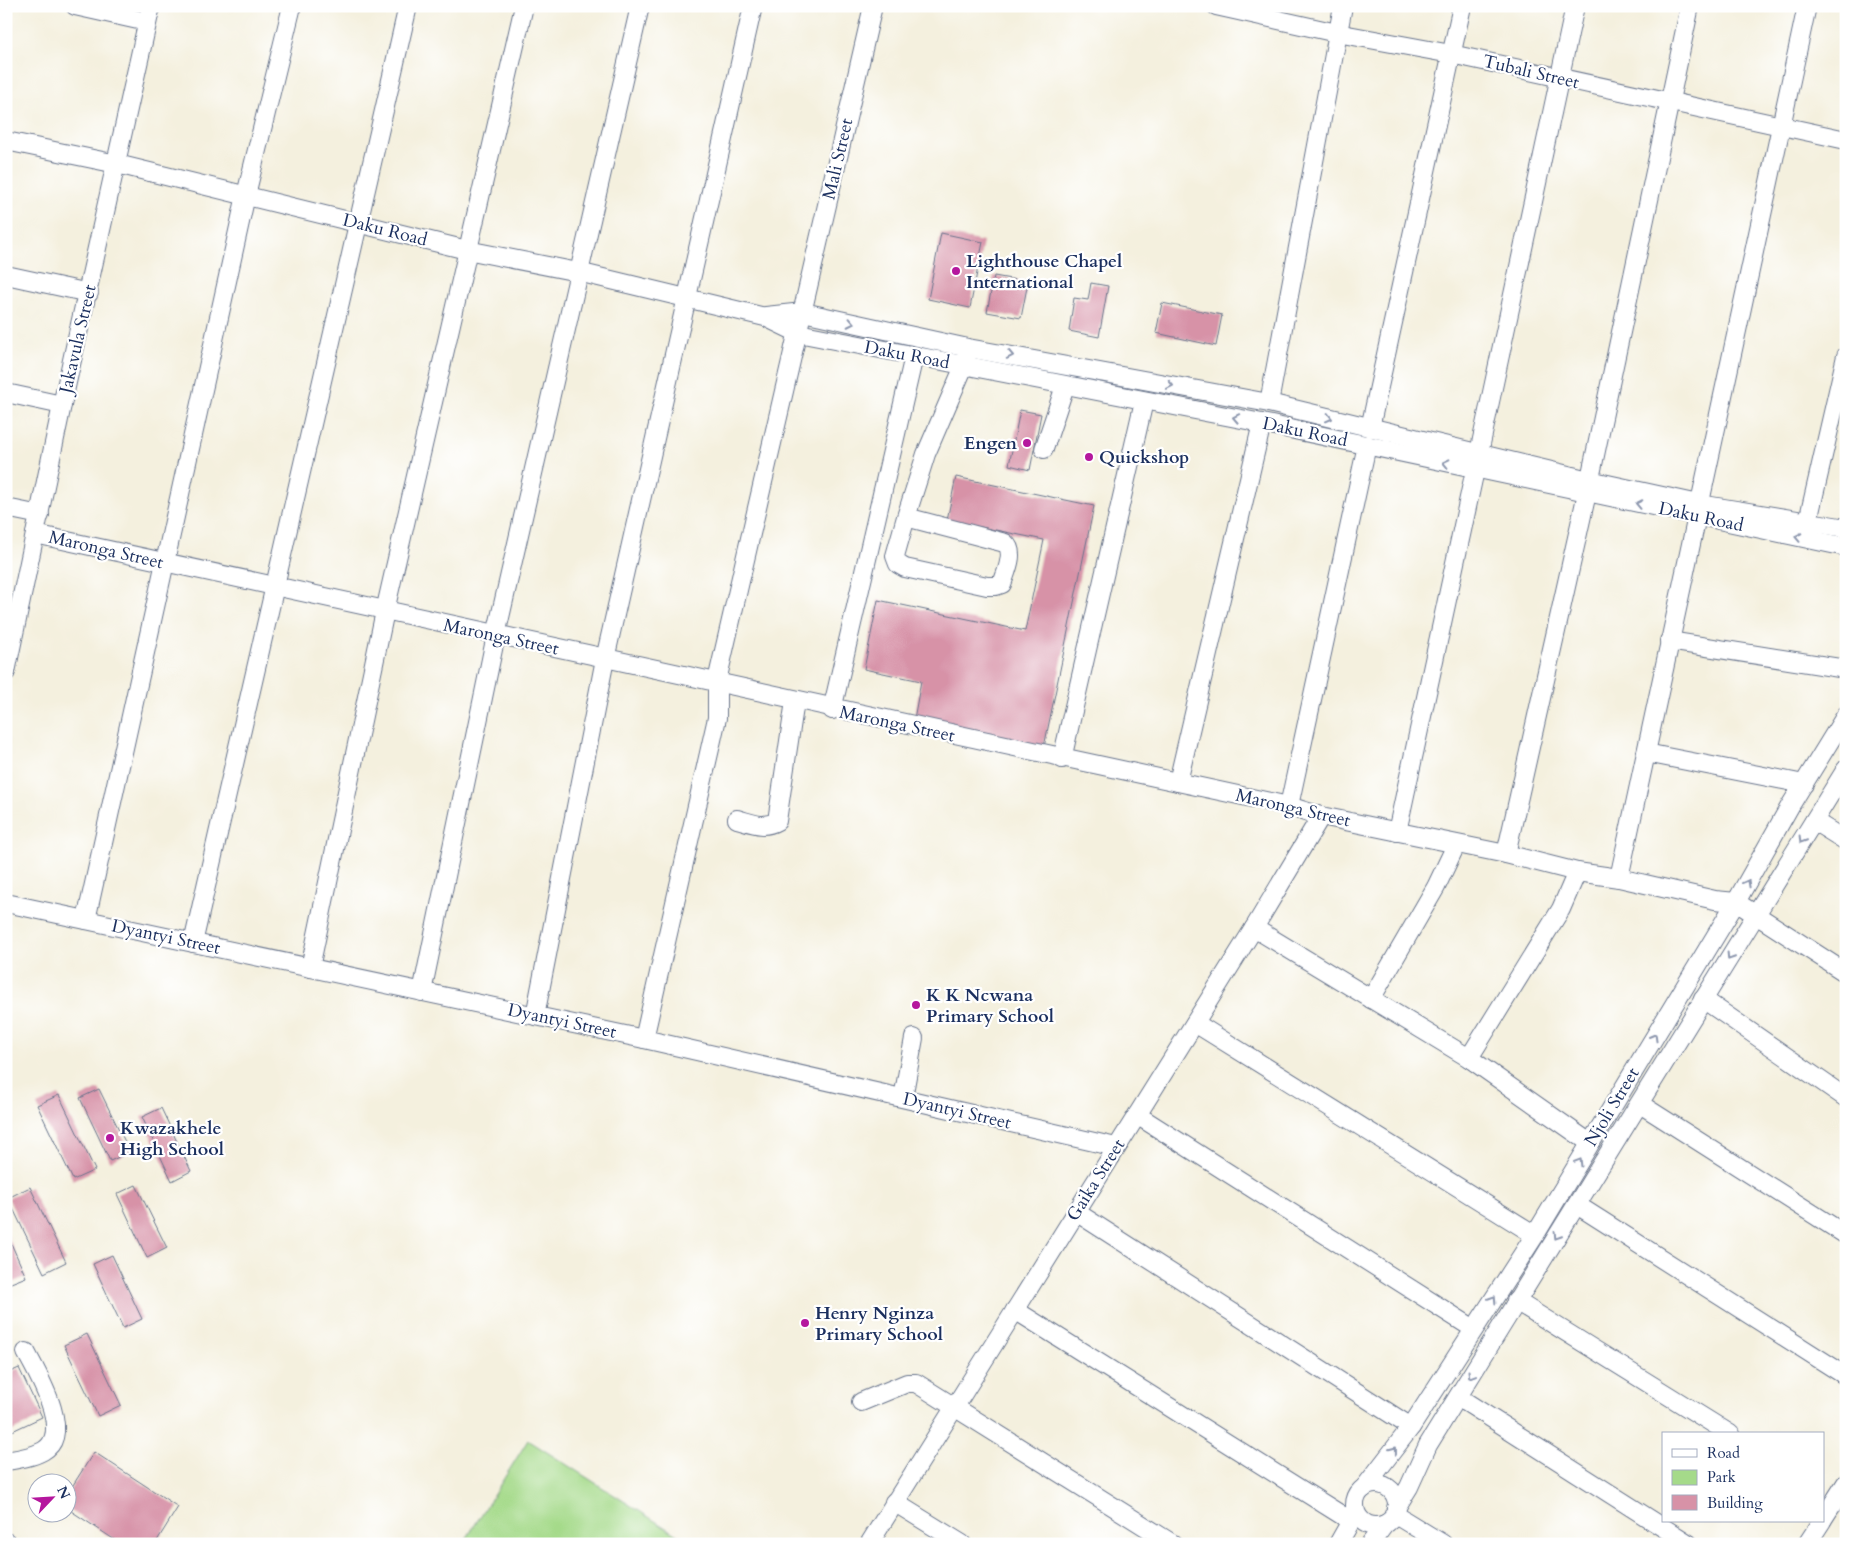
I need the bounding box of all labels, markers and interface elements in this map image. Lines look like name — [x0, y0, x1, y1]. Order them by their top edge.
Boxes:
street label: Tubali Street — [1480, 49, 1582, 95]
street label: Mali Street — [817, 116, 860, 202]
street label: Daku Road — [340, 207, 430, 253]
place label: Lighthouse Chapel International — [966, 249, 1122, 295]
marker: Lighthouse Chapel International — [950, 265, 962, 277]
street label: Jakavula Street — [53, 282, 103, 399]
one-way arrow — [846, 317, 855, 328]
street label: Daku Road — [862, 334, 952, 376]
one-way arrow — [1005, 350, 1014, 360]
one-way arrow — [1165, 379, 1174, 389]
street label: Daku Road — [1260, 411, 1350, 453]
one-way arrow — [1324, 412, 1333, 423]
one-way arrow — [1231, 413, 1240, 424]
place label: Engen — [964, 431, 1017, 456]
marker: Engen — [1021, 437, 1033, 449]
place label: Quickshop — [1099, 445, 1189, 470]
marker: Quickshop — [1083, 451, 1095, 463]
one-way arrow — [1441, 458, 1450, 469]
street label: Daku Road — [1656, 496, 1746, 538]
one-way arrow — [1634, 500, 1643, 510]
street label: Maronga Street — [46, 525, 166, 575]
one-way arrow — [1794, 532, 1803, 543]
street label: Maronga Street — [441, 613, 561, 661]
street label: Maronga Street — [837, 700, 957, 748]
street label: Maronga Street — [1233, 783, 1353, 833]
one-way arrow — [1799, 835, 1809, 844]
one-way arrow — [1741, 879, 1751, 888]
street label: Dyantyi Street — [109, 913, 223, 961]
one-way arrow — [1727, 951, 1736, 960]
place label: K K Ncwana Primary School — [926, 983, 1054, 1029]
street label: Dyantyi Street — [505, 997, 619, 1045]
marker: K K Ncwana Primary School — [910, 999, 922, 1011]
one-way arrow — [1648, 1034, 1658, 1043]
street label: Njoli Street — [1579, 1063, 1646, 1151]
street label: Dyantyi Street — [900, 1086, 1014, 1136]
place label: Kwazakhele High School — [120, 1116, 224, 1162]
marker: Kwazakhele High School — [104, 1132, 116, 1144]
street label: Gaika Street — [1061, 1134, 1131, 1226]
one-way arrow — [1572, 1158, 1582, 1167]
one-way arrow — [1554, 1231, 1563, 1240]
one-way arrow — [1486, 1296, 1496, 1305]
place label: Henry Nginza Primary School — [815, 1301, 943, 1347]
marker: Henry Nginza Primary School — [799, 1317, 811, 1329]
one-way arrow — [1468, 1369, 1478, 1378]
legend — [1662, 1432, 1824, 1522]
text: Road — [1707, 1443, 1740, 1463]
one-way arrow — [1388, 1447, 1396, 1456]
text: Park — [1707, 1467, 1736, 1487]
north arrow — [28, 1472, 78, 1522]
text: N — [52, 1483, 75, 1502]
text: Building — [1707, 1493, 1763, 1513]

